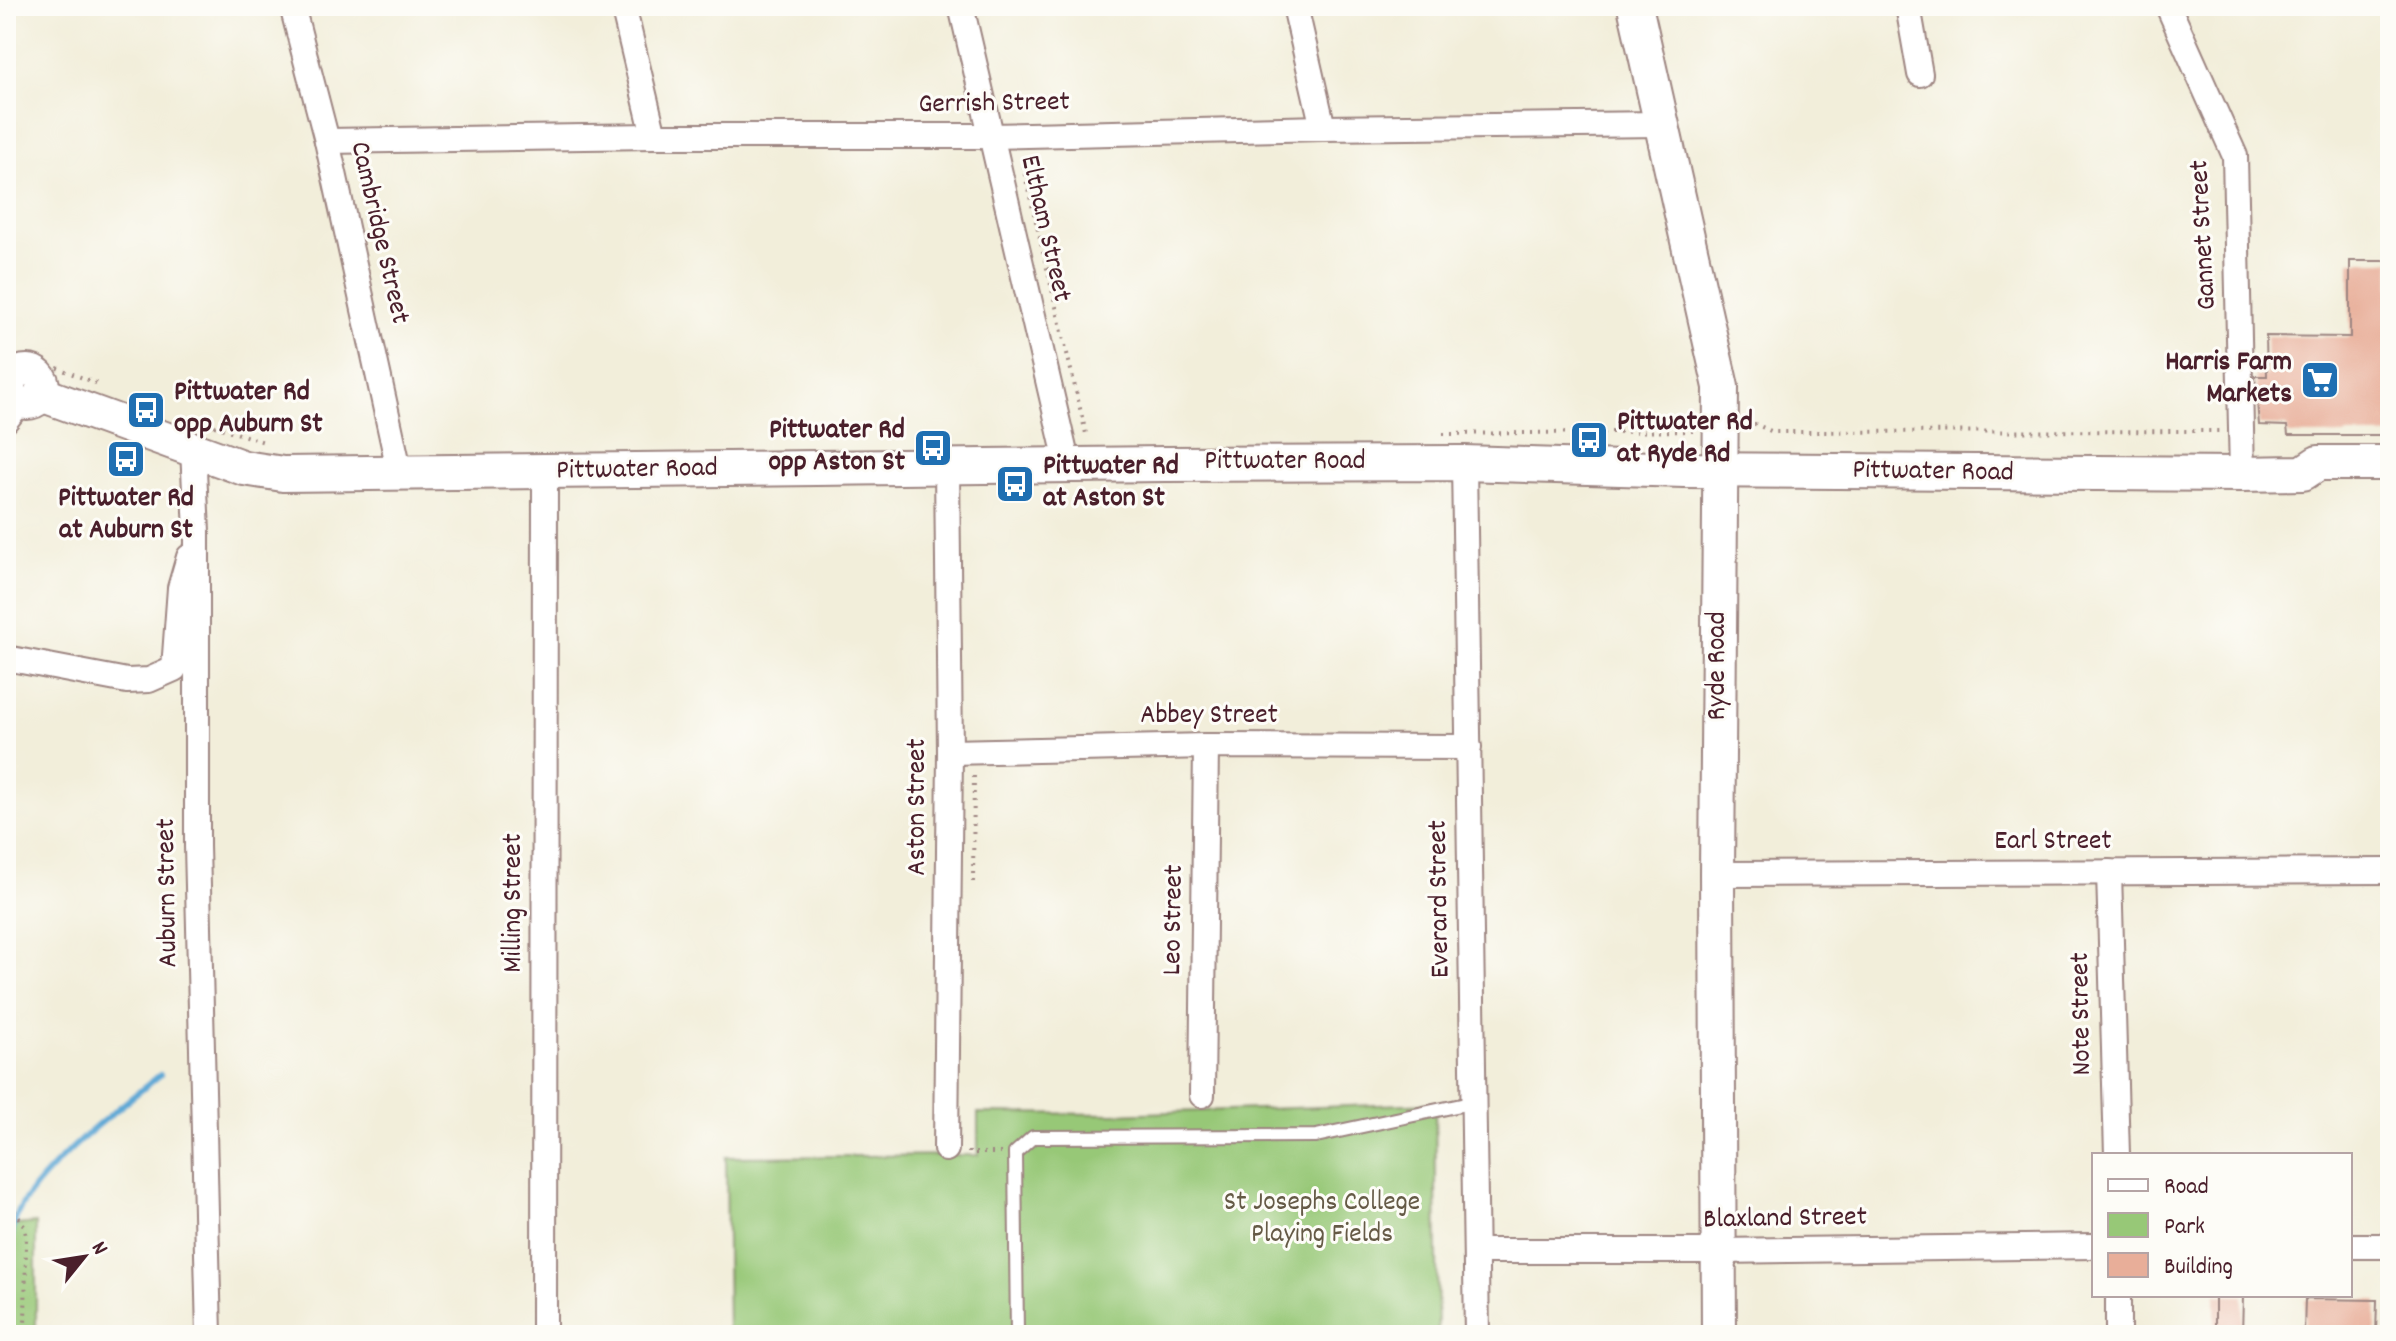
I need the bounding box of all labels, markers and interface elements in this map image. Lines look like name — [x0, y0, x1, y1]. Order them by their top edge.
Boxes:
street label: Gerrish Street — [918, 84, 1070, 126]
street label: Cambridge Street — [338, 138, 418, 328]
street label: Eltham Street — [1008, 152, 1080, 306]
street label: Gannet Street — [2181, 159, 2229, 311]
place label: Harris Farm Markets — [2165, 344, 2292, 416]
supermarket icon: Harris Farm Markets — [2299, 359, 2341, 401]
place label: Pittwater Rd opp Auburn St — [174, 374, 323, 446]
bus stop icon: Pittwater Rd opp Auburn St — [125, 389, 167, 431]
place label: Pittwater Rd at Ryde Rd — [1617, 404, 1753, 476]
place label: Pittwater Rd opp Aston St — [768, 412, 906, 484]
bus stop icon: Pittwater Rd at Ryde Rd — [1568, 419, 1610, 461]
bus stop icon: Pittwater Rd opp Aston St — [912, 427, 954, 469]
bus stop icon: Pittwater Rd at Auburn St — [105, 438, 147, 480]
street label: Pittwater Road — [1204, 443, 1366, 483]
place label: Pittwater Rd at Aston St — [1043, 448, 1179, 520]
street label: Pittwater Road — [556, 450, 718, 492]
street label: Pittwater Road — [1852, 452, 2014, 494]
bus stop icon: Pittwater Rd at Aston St — [994, 463, 1036, 505]
place label: Pittwater Rd at Auburn St — [58, 480, 194, 552]
street label: Ryde Road — [1699, 611, 1739, 721]
street label: Abbey Street — [1140, 697, 1278, 737]
street label: Aston Street — [899, 738, 939, 876]
street label: Auburn Street — [148, 818, 190, 968]
street label: Everard Street — [1420, 820, 1462, 978]
street label: Earl Street — [1994, 823, 2112, 863]
street label: Milling Street — [495, 833, 535, 973]
street label: Leo Street — [1154, 864, 1196, 976]
street label: Note Street — [2062, 952, 2104, 1076]
legend — [2092, 1153, 2352, 1297]
text: Road — [2164, 1171, 2209, 1205]
park label: St Josephs College Playing Fields — [1224, 1184, 1420, 1256]
street label: Blaxland Street — [1703, 1199, 1867, 1241]
text: Park — [2164, 1211, 2205, 1245]
north arrow — [44, 1217, 124, 1297]
text: N — [82, 1236, 114, 1261]
text: Building — [2164, 1251, 2233, 1285]

